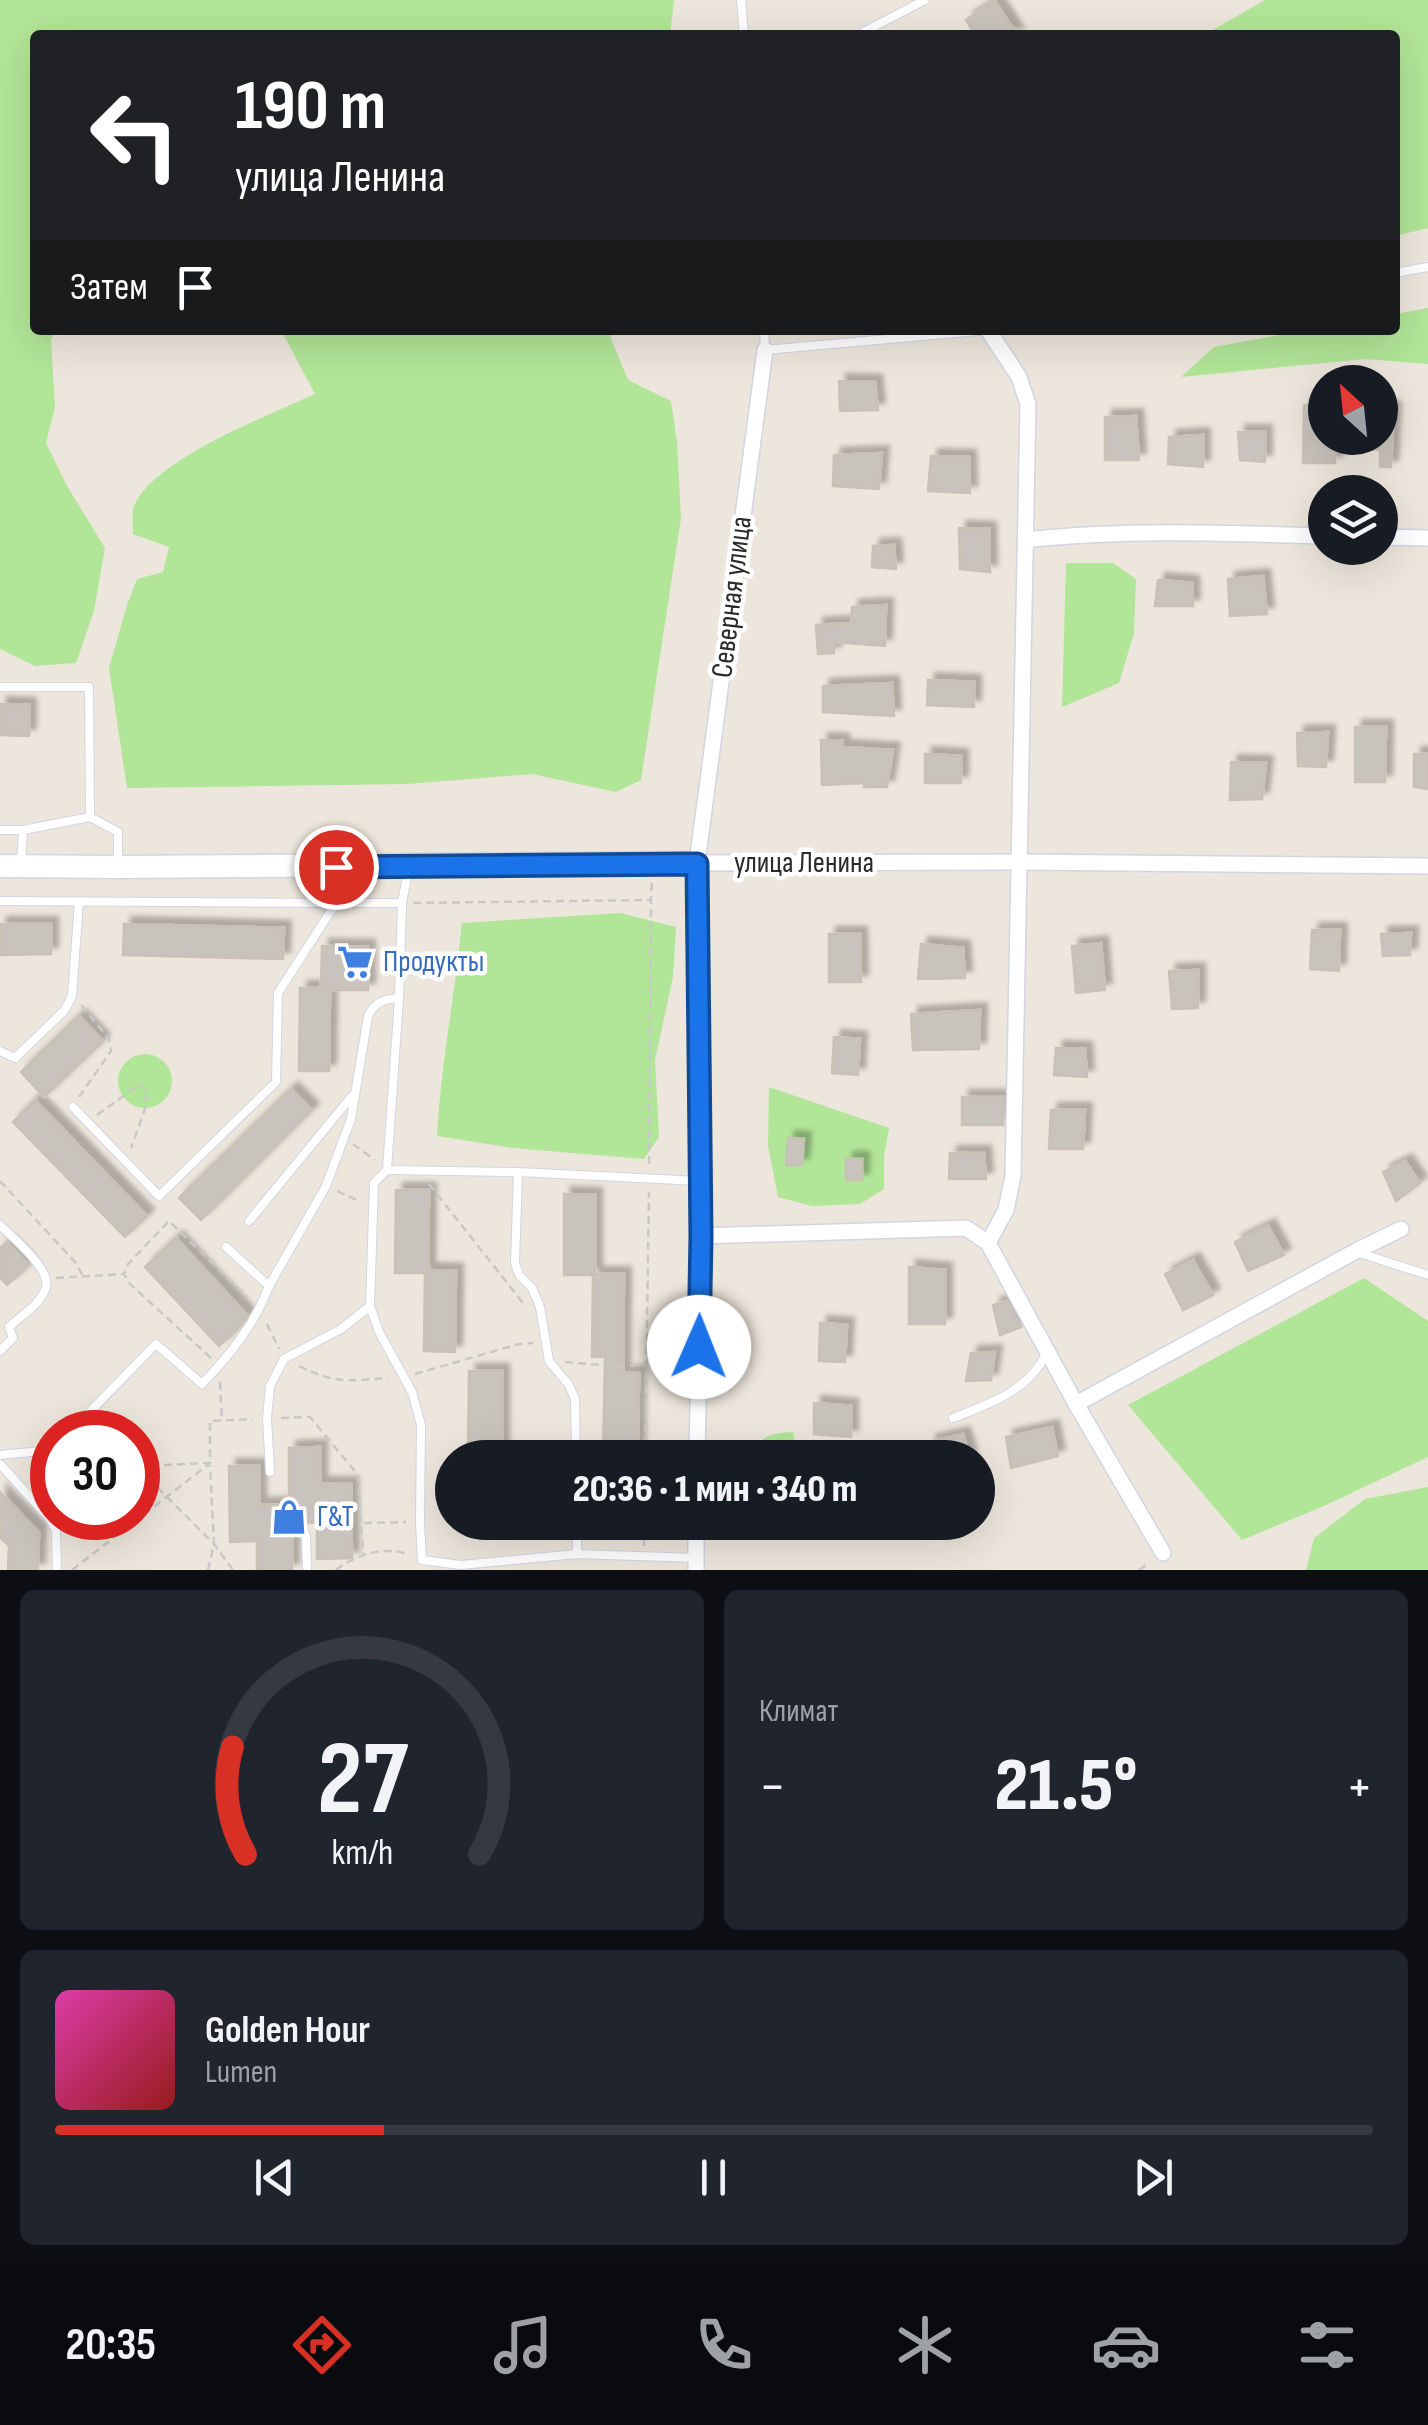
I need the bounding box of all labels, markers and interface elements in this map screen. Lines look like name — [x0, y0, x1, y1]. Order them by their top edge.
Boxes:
text: 190 m — [235, 65, 386, 149]
icon: left — [70, 70, 200, 200]
text: улица Ленина — [235, 150, 445, 205]
icon: arrive — [168, 260, 223, 315]
text: Затем — [70, 265, 148, 310]
north arrow — [1308, 365, 1398, 455]
map controls — [1308, 365, 1398, 565]
button: layers — [1308, 475, 1398, 565]
street label: Северная улица — [704, 514, 760, 680]
pin — [294, 825, 379, 910]
icon: arrive — [309, 840, 364, 895]
street label: улица Ленина — [734, 845, 874, 881]
supermarket icon: Продукты — [336, 943, 374, 981]
place label: Продукты — [383, 944, 484, 980]
position arrow — [647, 1295, 751, 1399]
speed limit sign: 30 — [30, 1410, 160, 1540]
text: 20:36 · 1 мин · 340 m — [573, 1467, 857, 1512]
shop icon: Г&Т — [270, 1498, 308, 1536]
place label: Г&Т — [317, 1499, 354, 1535]
text: Климат — [759, 1692, 838, 1731]
text: 27 — [317, 1718, 408, 1843]
text: 21.5° — [995, 1741, 1137, 1832]
text: − — [759, 1754, 786, 1821]
text: + — [1346, 1754, 1373, 1821]
text: km/h — [331, 1832, 393, 1875]
text: Golden Hour — [205, 2008, 370, 2053]
text: Lumen — [205, 2053, 277, 2092]
icon: previous — [247, 2150, 302, 2205]
icon: pause — [686, 2150, 741, 2205]
icon: next — [1126, 2150, 1181, 2205]
icon: directions — [287, 2310, 357, 2380]
icon: music — [488, 2310, 558, 2380]
icon: phone — [689, 2310, 759, 2380]
icon: climate — [890, 2310, 960, 2380]
icon: car — [1091, 2310, 1161, 2380]
icon: filters — [1292, 2310, 1362, 2380]
text: 20:35 — [66, 2318, 156, 2373]

